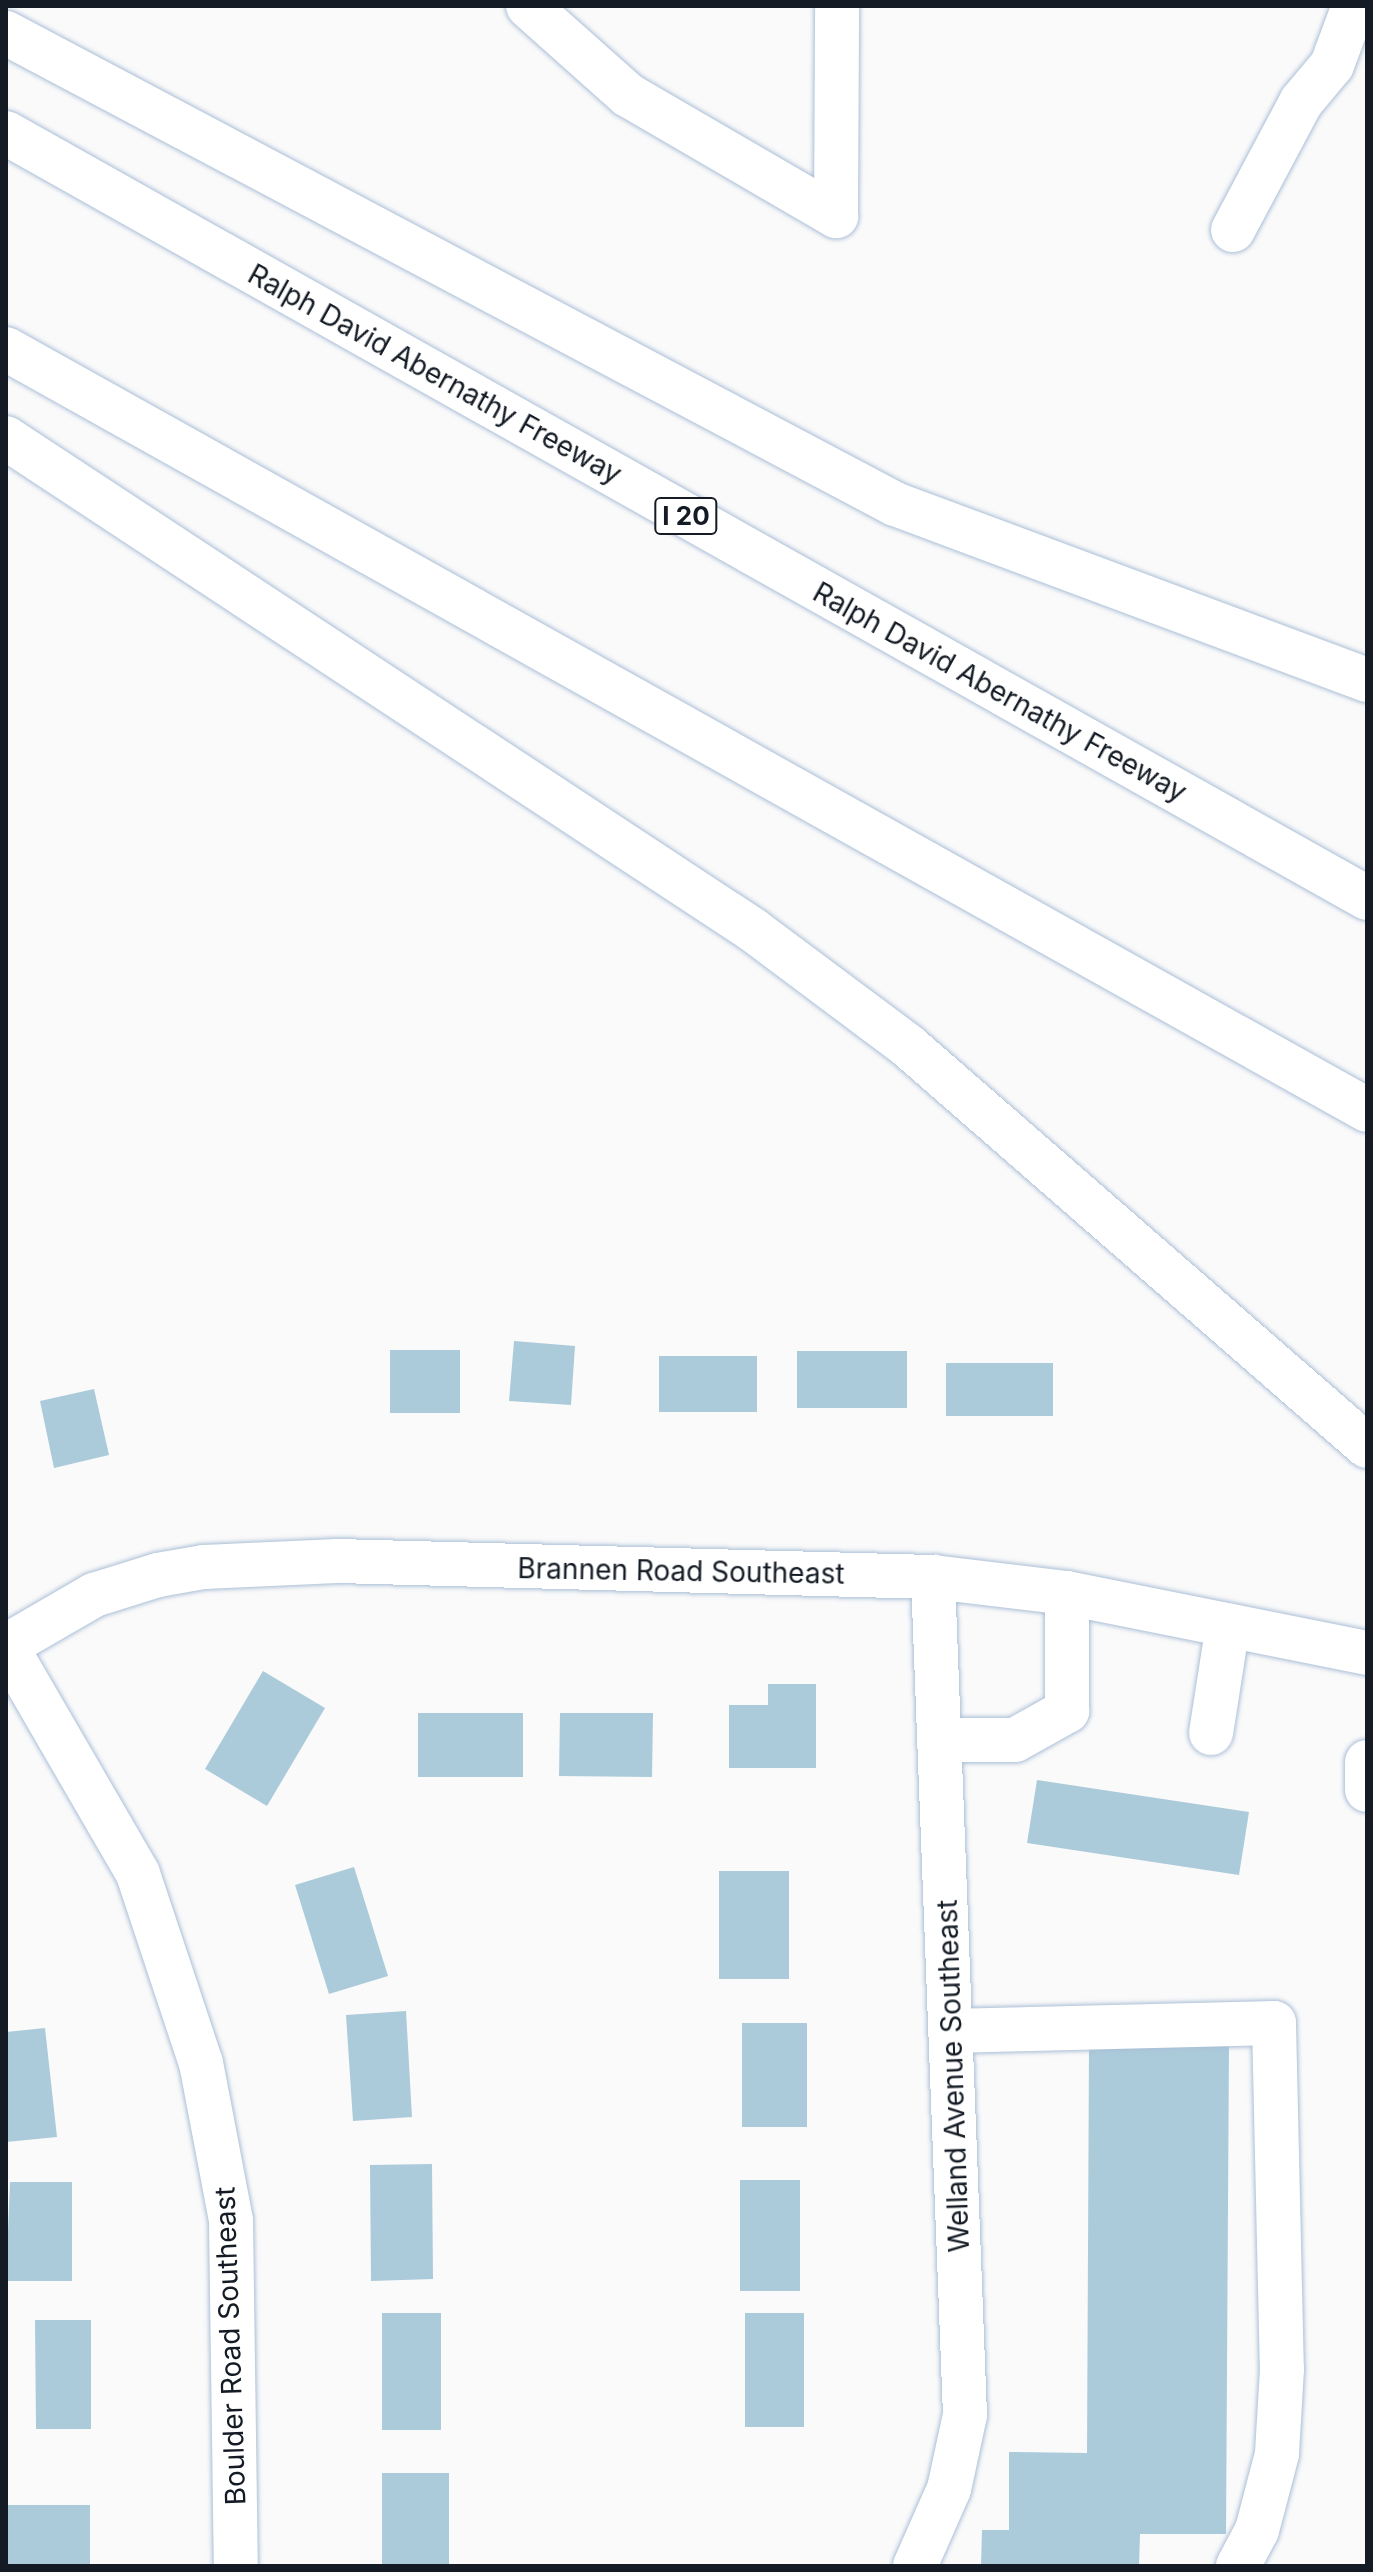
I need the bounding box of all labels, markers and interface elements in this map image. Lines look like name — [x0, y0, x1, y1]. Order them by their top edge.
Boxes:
street label: Ralph David Abernathy Freeway — [242, 257, 628, 491]
road number: I 20 — [654, 494, 718, 538]
street label: Ralph David Abernathy Freeway — [807, 575, 1193, 809]
street label: Brannen Road Southeast — [517, 1551, 845, 1591]
street label: Welland Avenue Southeast — [930, 1899, 976, 2253]
street label: Boulder Road Southeast — [208, 2186, 252, 2506]

